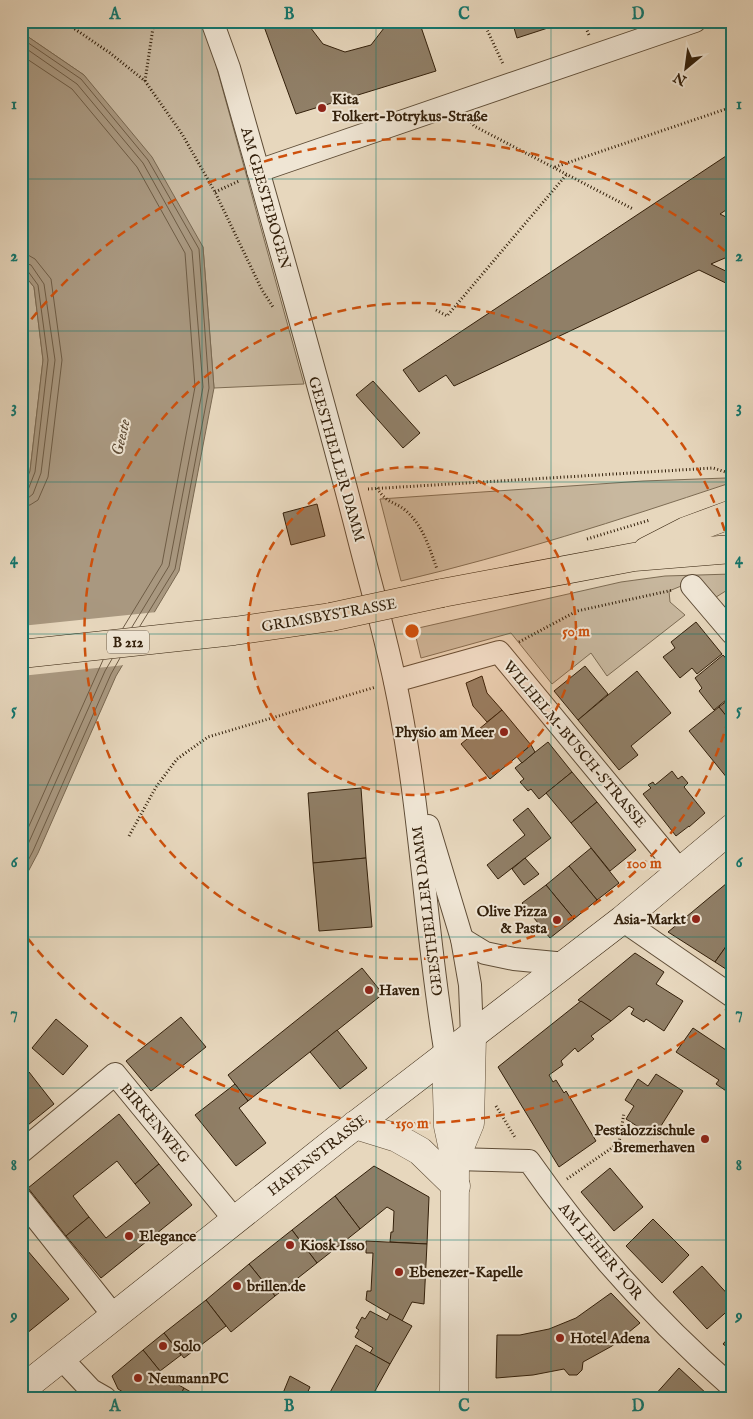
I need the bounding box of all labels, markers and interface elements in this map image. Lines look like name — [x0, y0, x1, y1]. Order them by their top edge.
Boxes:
text: A — [109, 5, 122, 25]
text: B — [284, 5, 295, 25]
text: C — [458, 5, 470, 25]
text: D — [632, 5, 645, 25]
north arrow — [660, 42, 710, 92]
text: N — [671, 68, 691, 90]
place label: Kita Folkert-Potrykus-Straße — [332, 90, 488, 126]
text: 1 — [11, 95, 17, 115]
text: 1 — [736, 95, 742, 115]
marker: Kita Folkert-Potrykus-Straße — [316, 102, 328, 114]
street label: AM GEESTEBOGEN — [236, 124, 295, 271]
text: 2 — [10, 247, 18, 267]
text: 2 — [735, 247, 743, 267]
street label: GEESTHELLER DAMM — [304, 374, 369, 544]
text: 3 — [11, 398, 17, 418]
text: 3 — [736, 398, 742, 418]
water label: Geeste — [108, 417, 136, 458]
text: 4 — [10, 550, 19, 570]
text: 4 — [735, 550, 744, 570]
street label: GRIMSBYSTRASSE — [260, 594, 398, 637]
centre of rings — [403, 622, 421, 640]
text: 50 m — [562, 622, 590, 641]
road number: B 212 — [107, 630, 149, 654]
street label: WILHELM-BUSCH-STRASSE — [499, 657, 650, 832]
text: 5 — [11, 701, 17, 721]
text: 5 — [736, 701, 742, 721]
place label: Physio am Meer — [395, 723, 494, 742]
marker: Physio am Meer — [498, 726, 510, 738]
street label: GEESTHELLER DAMM — [408, 825, 447, 997]
text: 6 — [11, 853, 19, 873]
text: 6 — [736, 853, 744, 873]
text: 100 m — [626, 854, 662, 873]
place label: Olive Pizza & Pasta — [477, 902, 548, 938]
place label: Asia-Markt — [613, 910, 687, 929]
marker: Asia-Markt — [690, 913, 702, 925]
marker: Olive Pizza & Pasta — [551, 914, 563, 926]
place label: Haven — [379, 981, 420, 1000]
marker: Haven — [363, 984, 375, 996]
text: 7 — [10, 1004, 18, 1024]
text: 7 — [735, 1004, 743, 1024]
street label: BIRKENWEG — [116, 1079, 194, 1167]
street label: HAFENSTRASSE — [264, 1110, 371, 1200]
text: 150 m — [395, 1114, 429, 1133]
place label: Pestalozzischule Bremerhaven — [594, 1121, 695, 1157]
marker: Pestalozzischule Bremerhaven — [699, 1133, 711, 1145]
text: 8 — [11, 1156, 17, 1176]
text: 8 — [736, 1156, 742, 1176]
street label: AM LEHER TOR — [554, 1198, 647, 1304]
place label: Elegance — [139, 1227, 196, 1246]
marker: Elegance — [123, 1230, 135, 1242]
place label: Kiosk Isso — [300, 1236, 365, 1255]
marker: Kiosk Isso — [284, 1239, 296, 1251]
place label: Ebenezer-Kapelle — [409, 1263, 523, 1282]
marker: Ebenezer-Kapelle — [393, 1266, 405, 1278]
place label: brillen.de — [246, 1277, 306, 1296]
marker: brillen.de — [231, 1280, 243, 1292]
text: 9 — [10, 1307, 18, 1327]
text: 9 — [735, 1307, 743, 1327]
place label: Hotel Adena — [570, 1329, 650, 1348]
marker: Hotel Adena — [554, 1332, 566, 1344]
place label: Solo — [173, 1337, 201, 1356]
marker: Solo — [157, 1340, 169, 1352]
place label: NeumannPC — [147, 1369, 229, 1388]
marker: NeumannPC — [132, 1372, 144, 1384]
text: A — [109, 1397, 122, 1417]
text: B — [284, 1397, 295, 1417]
text: C — [458, 1397, 470, 1417]
text: D — [632, 1397, 645, 1417]

